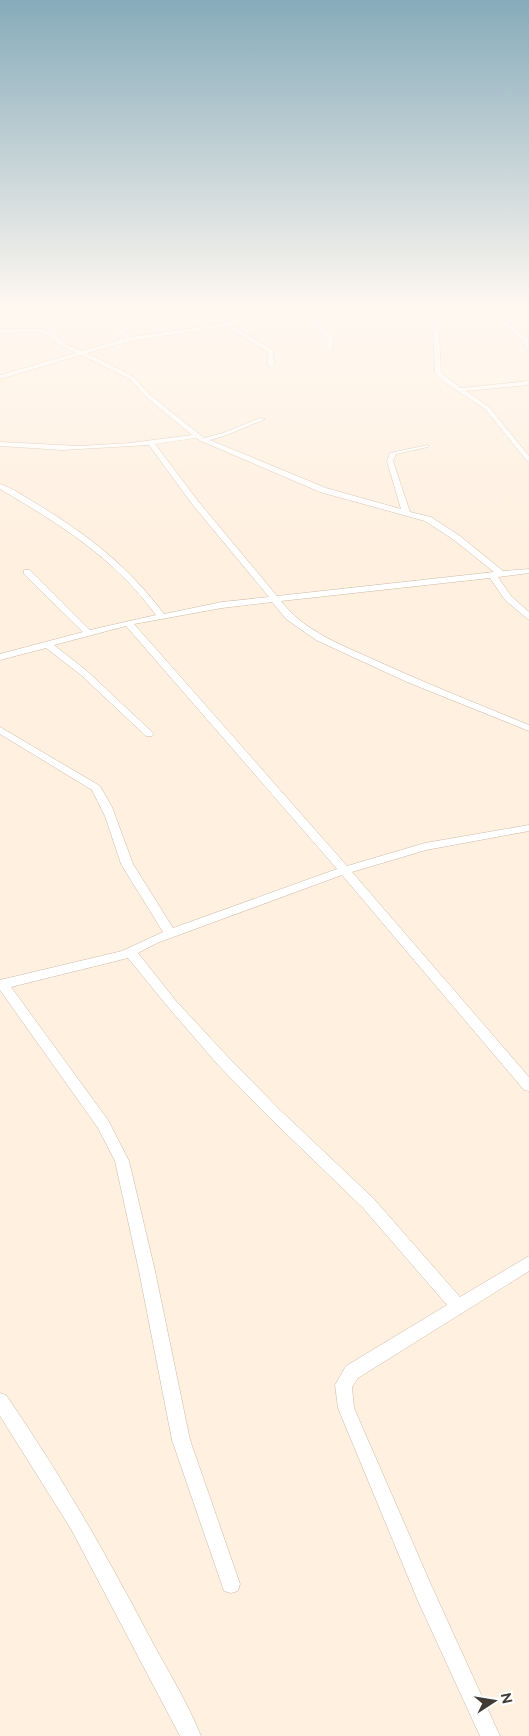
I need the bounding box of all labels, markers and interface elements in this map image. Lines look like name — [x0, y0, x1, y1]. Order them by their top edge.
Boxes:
north arrow — [469, 1676, 519, 1726]
text: N — [498, 1691, 516, 1705]

